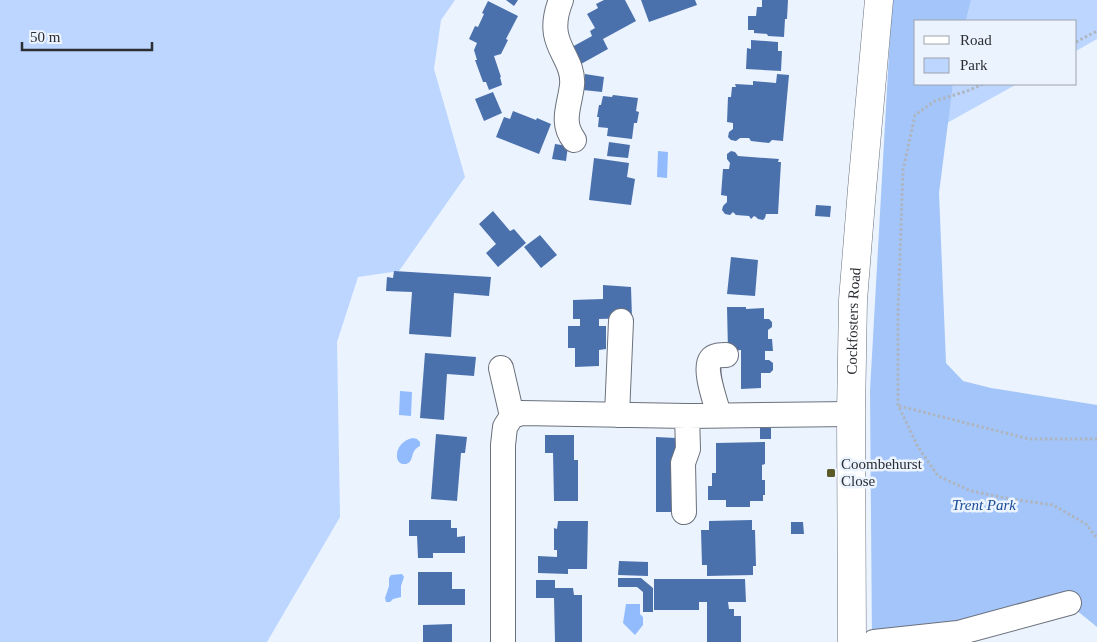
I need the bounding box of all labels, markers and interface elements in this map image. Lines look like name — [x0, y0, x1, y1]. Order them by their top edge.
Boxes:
scale bar — [22, 20, 152, 52]
legend — [914, 20, 1077, 85]
text: 50 m — [30, 29, 61, 45]
text: Road — [960, 32, 992, 48]
text: Park — [960, 57, 988, 73]
street label: Cockfosters Road — [844, 266, 864, 375]
place label: Coombehurst Close — [841, 456, 923, 489]
marker: Coombehurst Close — [825, 467, 837, 479]
park label: Trent Park — [952, 497, 1016, 513]

